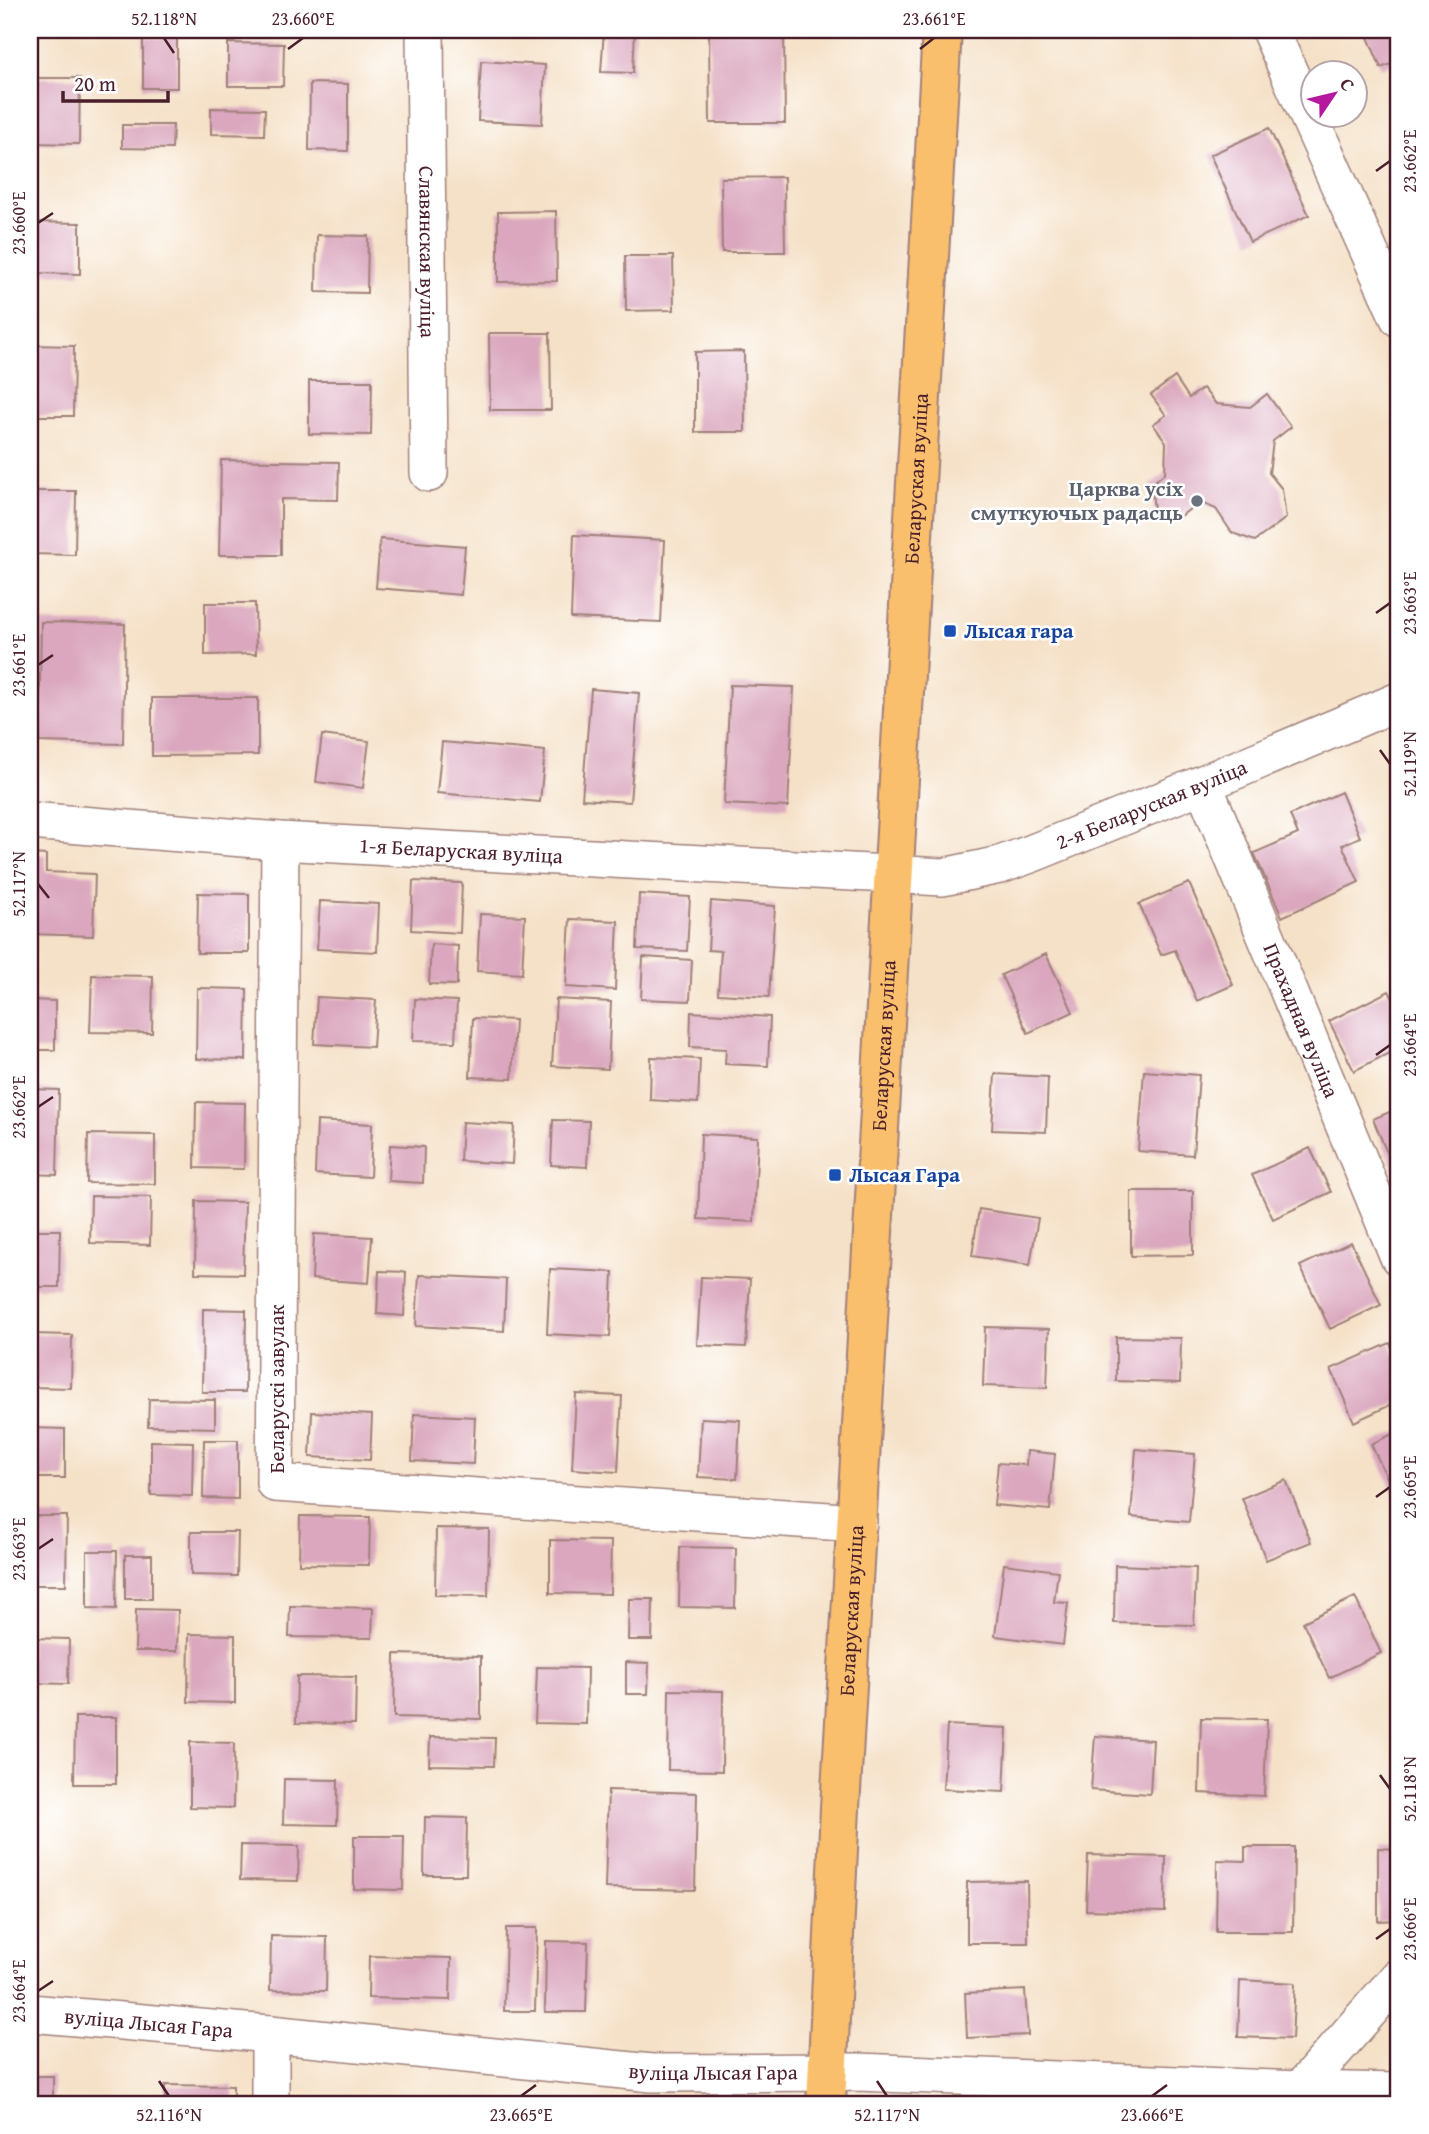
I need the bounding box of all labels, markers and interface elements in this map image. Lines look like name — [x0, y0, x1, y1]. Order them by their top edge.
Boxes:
text: 52.118°N — [131, 5, 197, 32]
text: 23.660°E — [271, 5, 335, 32]
text: 23.661°E — [902, 5, 966, 32]
scale bar — [63, 60, 168, 104]
north arrow — [1300, 60, 1370, 130]
text: 20 m — [74, 68, 116, 99]
text: С — [1333, 72, 1363, 97]
text: 23.662°E — [1396, 129, 1423, 193]
street label: Славянская вуліца — [411, 166, 444, 338]
text: 23.660°E — [5, 191, 32, 255]
street label: Беларуская вуліца — [895, 392, 936, 565]
place label: Царква усіх смуткуючых радасць — [971, 473, 1183, 528]
marker: Царква усіх смуткуючых радасць — [1189, 493, 1205, 509]
text: 23.663°E — [1396, 571, 1423, 635]
place label: Лысая гара — [964, 615, 1074, 646]
marker: Лысая гара — [942, 623, 958, 639]
text: 23.661°E — [5, 633, 32, 697]
text: 52.119°N — [1396, 731, 1423, 797]
street label: 2-я Беларуская вуліца — [1051, 751, 1252, 857]
street label: 1-я Беларуская вуліца — [358, 829, 564, 871]
text: 52.117°N — [5, 851, 32, 917]
street label: Прахадная вуліца — [1256, 938, 1347, 1102]
street label: Беларуская вуліца — [863, 959, 904, 1132]
text: 23.664°E — [1396, 1013, 1423, 1077]
text: 23.662°E — [5, 1075, 32, 1139]
place label: Лысая Гара — [849, 1159, 960, 1190]
marker: Лысая Гара — [827, 1167, 843, 1183]
street label: Беларускі завулак — [261, 1305, 292, 1473]
text: 23.665°E — [1396, 1455, 1423, 1519]
text: 23.663°E — [5, 1517, 32, 1581]
street label: Беларуская вуліца — [830, 1524, 871, 1697]
text: 52.118°N — [1396, 1756, 1423, 1822]
text: 23.666°E — [1396, 1897, 1423, 1961]
text: 23.664°E — [5, 1959, 32, 2023]
street label: вуліца Лысая Гара — [63, 2000, 234, 2046]
street label: вуліца Лысая Гара — [627, 2055, 798, 2088]
text: 52.116°N — [136, 2101, 202, 2128]
text: 23.665°E — [489, 2101, 553, 2128]
text: 52.117°N — [854, 2101, 920, 2128]
text: 23.666°E — [1120, 2101, 1184, 2128]

